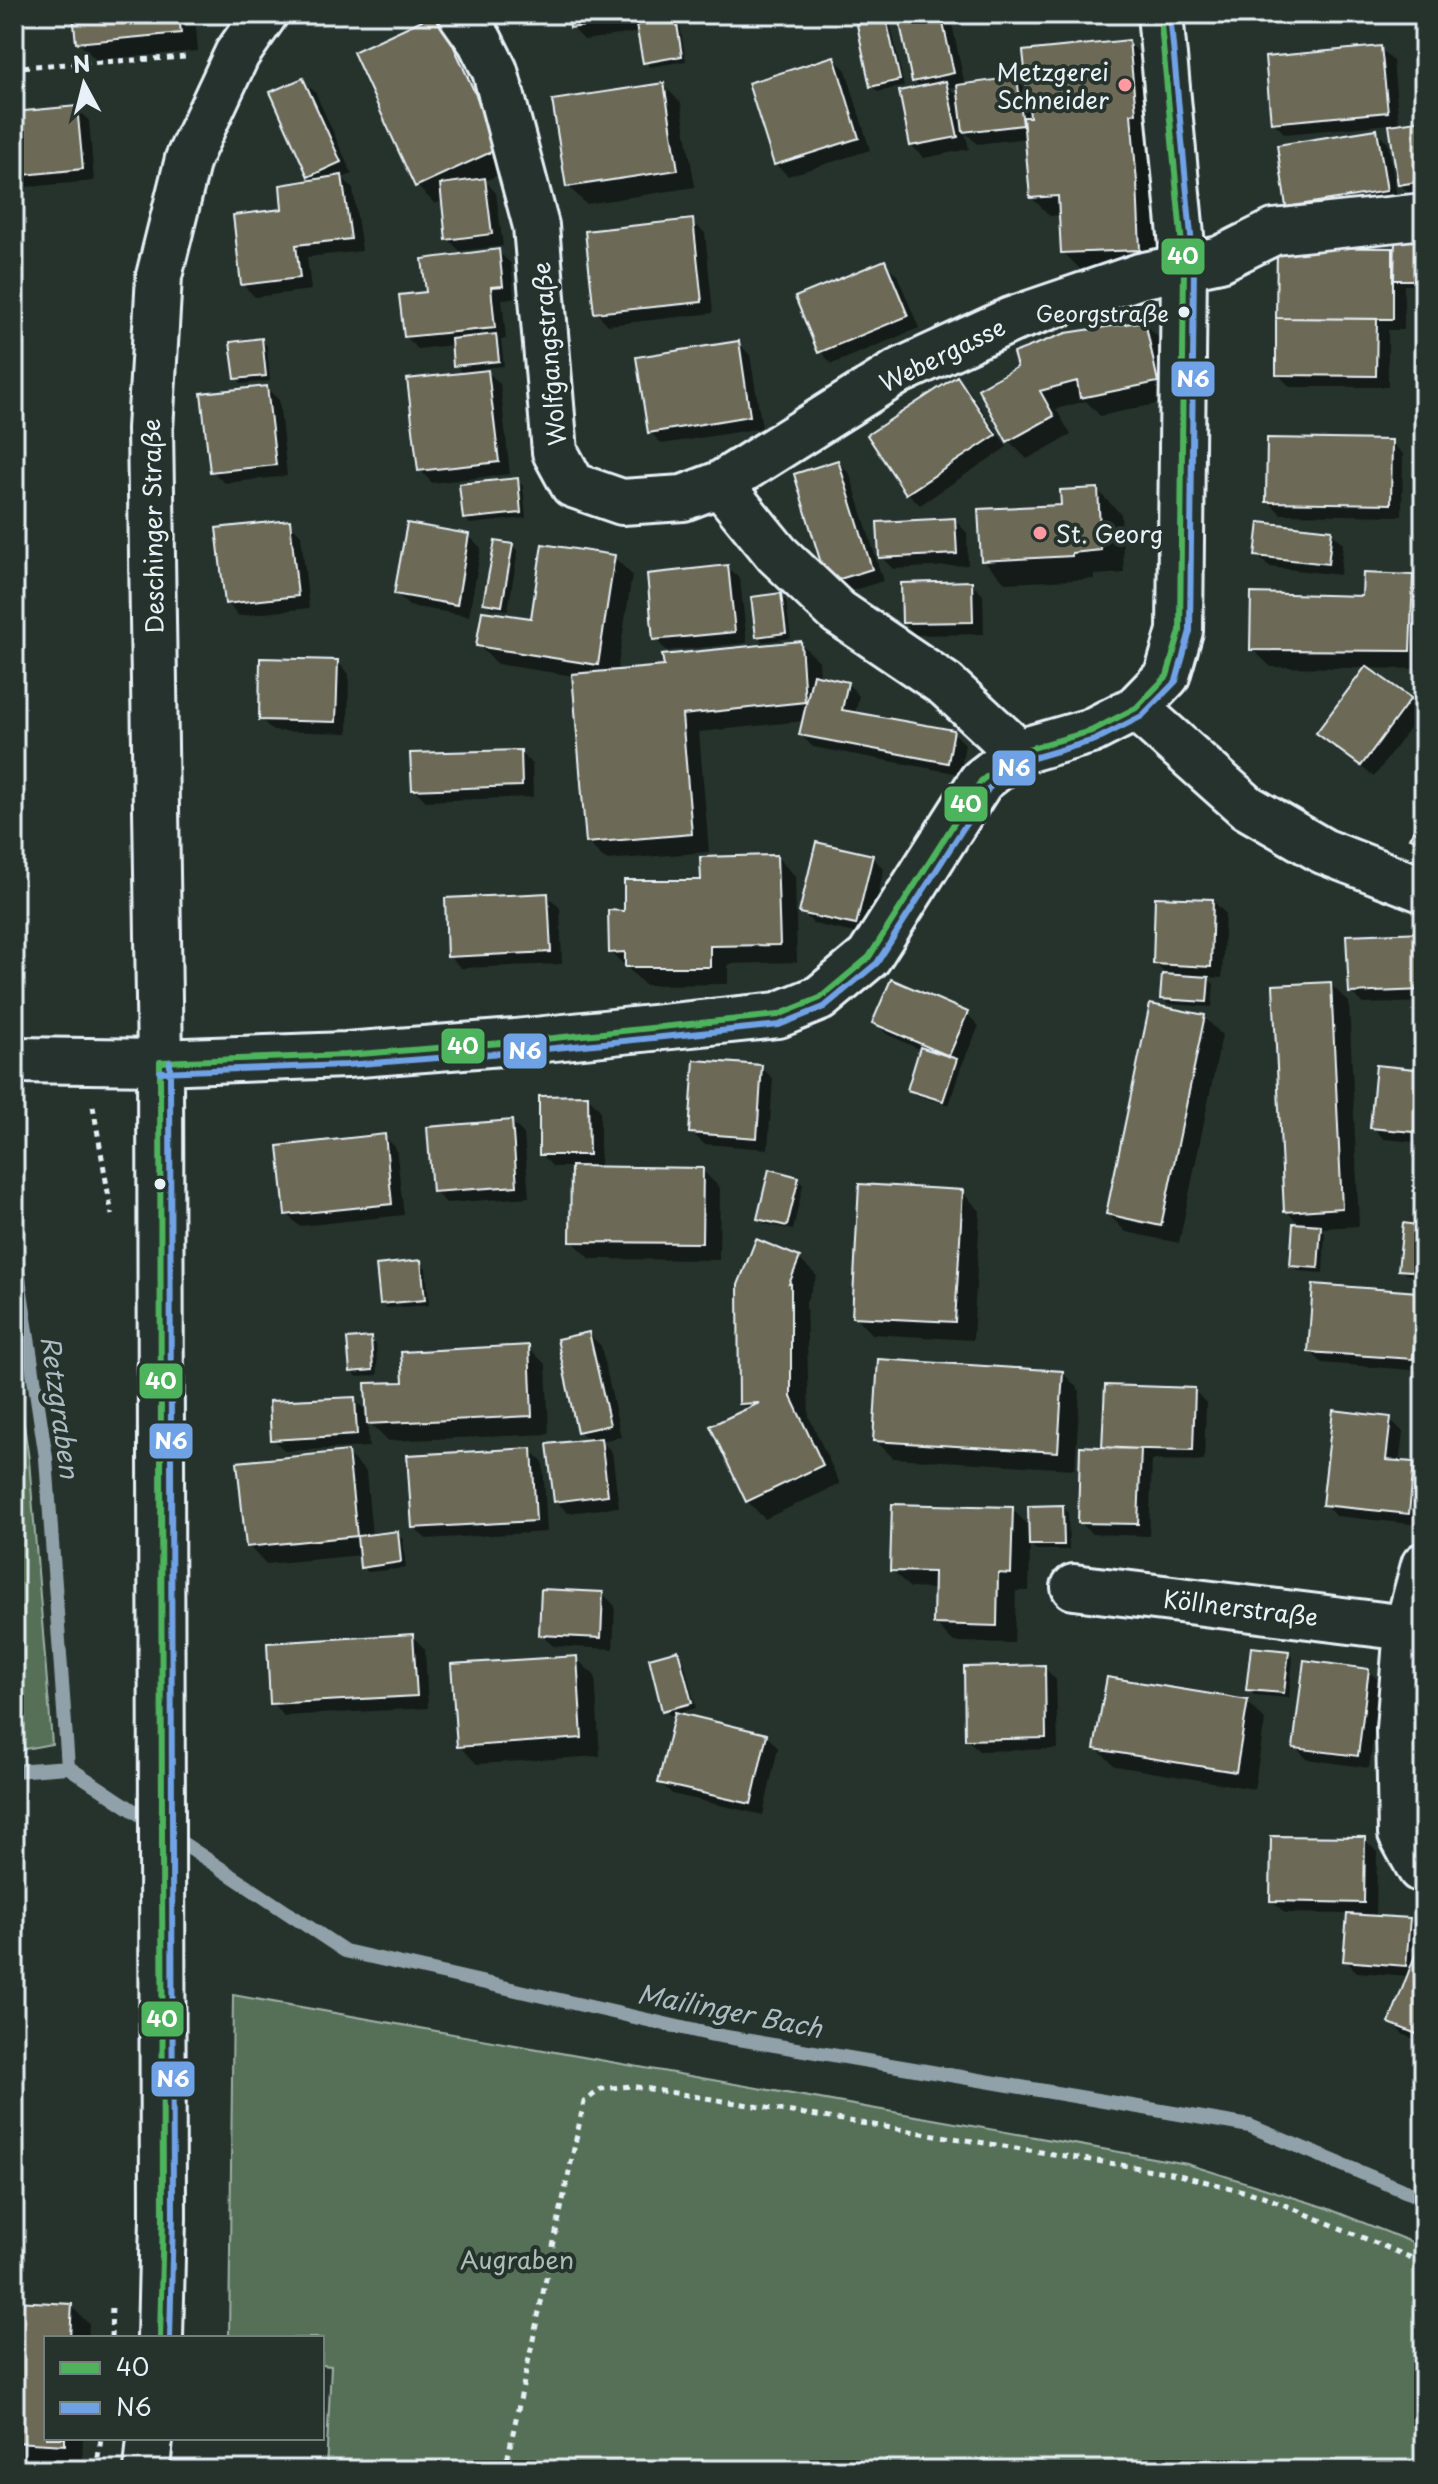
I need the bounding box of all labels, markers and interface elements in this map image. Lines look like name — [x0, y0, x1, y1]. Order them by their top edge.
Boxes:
north arrow — [44, 44, 124, 124]
text: N — [71, 45, 92, 80]
place label: Metzgerei Schneider — [996, 53, 1109, 117]
marker: Metzgerei Schneider — [1116, 76, 1134, 94]
line badge: 40 — [1160, 237, 1206, 276]
text: 40 — [1167, 238, 1199, 271]
street label: Wolfgangstraße — [522, 261, 574, 447]
place label: Georgstraße — [1036, 296, 1169, 329]
marker: Georgstraße — [1176, 304, 1192, 320]
street label: Webergasse — [873, 308, 1011, 400]
line badge: N6 — [1170, 360, 1216, 398]
text: N6 — [1177, 361, 1209, 394]
street label: Deschinger Straße — [132, 418, 172, 634]
place label: St. Georg — [1056, 515, 1163, 551]
marker: St. Georg — [1031, 524, 1049, 542]
line badge: N6 — [991, 749, 1037, 787]
text: N6 — [998, 750, 1030, 783]
line badge: 40 — [943, 785, 989, 823]
text: 40 — [950, 786, 982, 819]
line badge: 40 — [440, 1027, 486, 1065]
text: 40 — [447, 1028, 479, 1061]
line badge: N6 — [502, 1032, 548, 1070]
text: N6 — [509, 1033, 541, 1066]
unlabelled marker — [152, 1176, 168, 1192]
water label: Retzgraben — [32, 1333, 91, 1482]
line badge: 40 — [138, 1362, 184, 1400]
text: 40 — [145, 1363, 177, 1396]
line badge: N6 — [148, 1422, 194, 1460]
text: N6 — [155, 1423, 187, 1456]
street label: Köllnerstraße — [1162, 1580, 1320, 1634]
water label: Mailinger Bach — [634, 1973, 826, 2047]
line badge: 40 — [140, 2000, 185, 2038]
text: 40 — [146, 2001, 178, 2034]
line badge: N6 — [150, 2060, 196, 2098]
text: N6 — [157, 2061, 189, 2094]
park label: Augraben — [460, 2241, 574, 2277]
legend — [44, 2336, 324, 2440]
text: 40 — [116, 2348, 149, 2384]
text: N6 — [116, 2388, 152, 2424]

